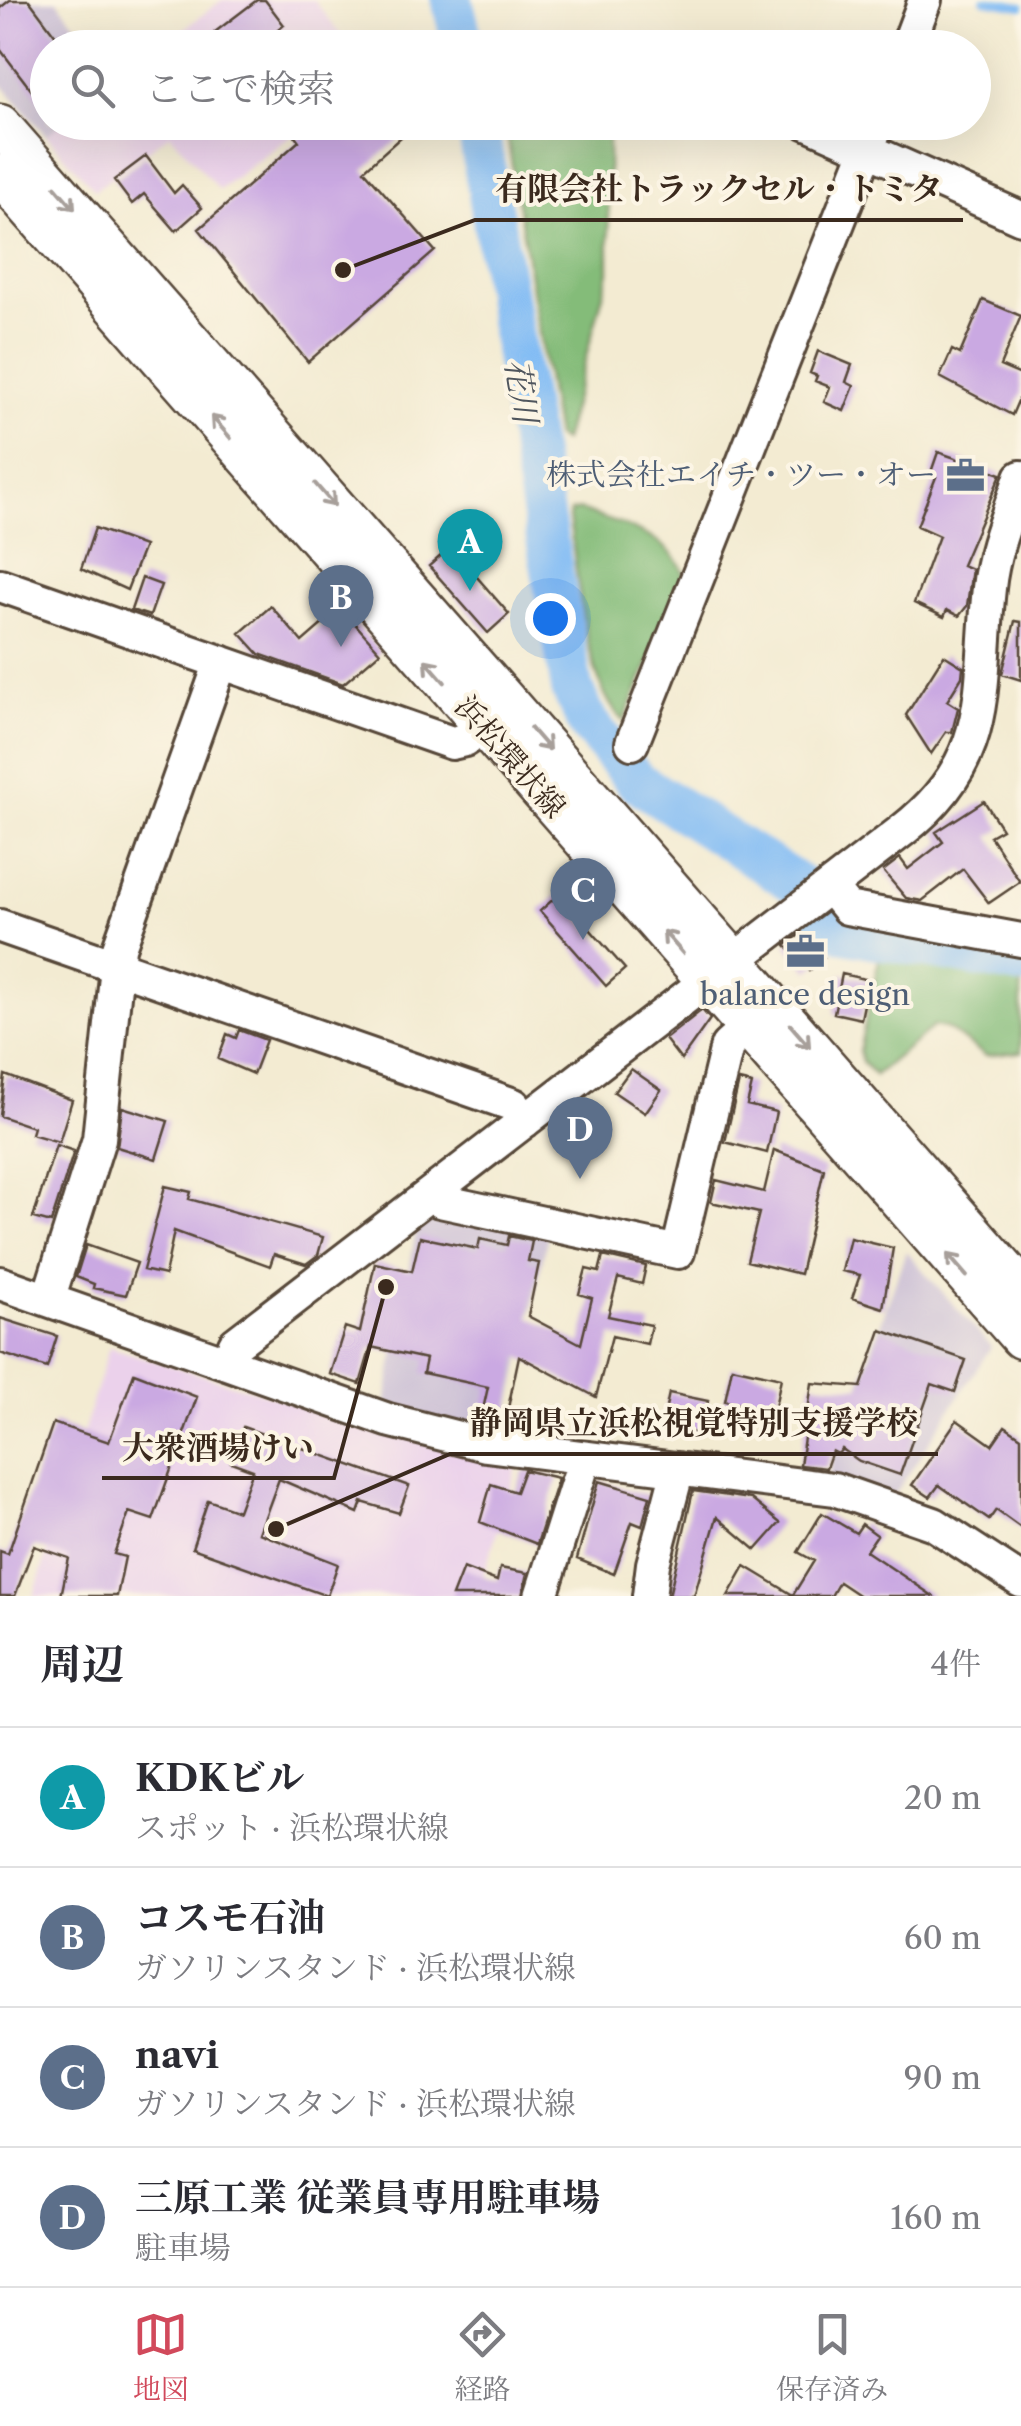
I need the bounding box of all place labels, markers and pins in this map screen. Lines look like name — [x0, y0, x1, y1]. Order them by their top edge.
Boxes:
callout: 有限会社トラックセル・トミタ — [475, 158, 963, 220]
office icon: 株式会社エイチ・ツー・オー — [945, 454, 987, 496]
place label: 株式会社エイチ・ツー・オー — [546, 456, 936, 493]
pin: A — [438, 508, 502, 591]
pin: B — [308, 564, 374, 647]
pin: C — [550, 858, 616, 940]
office icon: balance design — [784, 930, 826, 972]
place label: balance design — [700, 976, 910, 1013]
pin: D — [548, 1096, 612, 1179]
callout: 静岡県立浜松視覚特別支援学校 — [450, 1392, 938, 1454]
callout: 大衆酒場けい — [102, 1416, 334, 1478]

